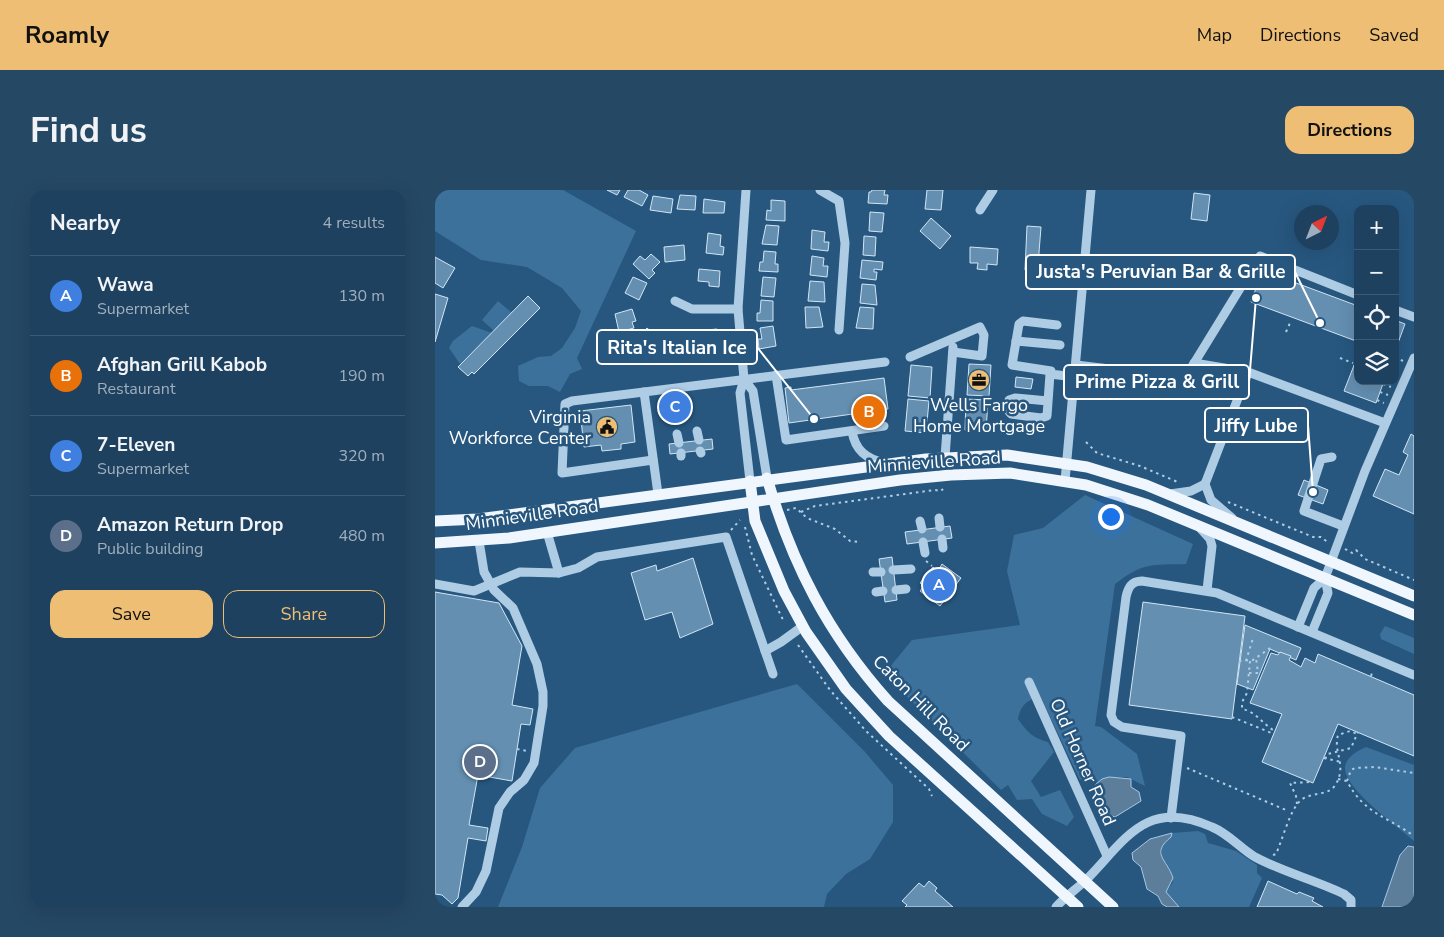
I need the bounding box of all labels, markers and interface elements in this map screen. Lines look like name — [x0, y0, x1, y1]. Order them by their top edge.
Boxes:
text: Roamly — [25, 19, 109, 51]
text: Map — [1197, 23, 1232, 47]
text: Directions — [1260, 23, 1341, 47]
text: Saved — [1369, 23, 1419, 47]
button: Directions — [1285, 106, 1414, 154]
text: Find us — [30, 107, 147, 154]
north arrow — [1294, 205, 1339, 250]
map controls — [1354, 205, 1399, 385]
button: + — [1354, 205, 1399, 250]
text: Nearby — [50, 209, 120, 237]
text: 4 results — [323, 212, 385, 234]
button: − — [1354, 250, 1399, 295]
callout: Justa's Peruvian Bar & Grille — [1026, 255, 1295, 289]
text: Justa's Peruvian Bar & Grille — [1035, 259, 1286, 285]
text: Wawa — [97, 272, 154, 298]
text: A — [60, 285, 72, 307]
text: 130 m — [338, 285, 385, 307]
button: locate — [1354, 295, 1399, 340]
text: Supermarket — [97, 298, 189, 320]
callout: Rita's Italian Ice — [597, 330, 757, 364]
text: Rita's Italian Ice — [607, 335, 747, 361]
button: layers — [1354, 340, 1399, 385]
text: Afghan Grill Kabob — [97, 352, 267, 378]
text: B — [60, 365, 72, 387]
text: 190 m — [338, 365, 385, 387]
callout: Prime Pizza & Grill — [1064, 365, 1249, 399]
office icon: Wells Fargo Home Mortgage — [967, 368, 991, 392]
text: Prime Pizza & Grill — [1075, 369, 1239, 395]
text: Restaurant — [97, 378, 176, 400]
pin: C — [659, 388, 691, 426]
pin: B — [853, 393, 885, 431]
place label: Wells Fargo Home Mortgage — [913, 393, 1045, 438]
place label: Virginia Workforce Center — [449, 405, 592, 450]
callout: Jiffy Lube — [1205, 408, 1308, 442]
text: Jiffy Lube — [1213, 413, 1298, 439]
public building icon: Virginia Workforce Center — [595, 415, 619, 439]
text: 7-Eleven — [97, 432, 175, 458]
text: C — [61, 445, 71, 467]
text: 320 m — [338, 445, 385, 467]
street label: Minnieville Road — [866, 445, 1002, 479]
text: Supermarket — [97, 458, 189, 480]
street label: Minnieville Road — [464, 494, 600, 536]
your location — [1098, 504, 1124, 530]
text: Amazon Return Drop — [97, 512, 283, 538]
text: D — [60, 525, 72, 547]
text: 480 m — [338, 525, 385, 547]
text: Public building — [97, 538, 203, 560]
pin: A — [923, 566, 955, 604]
button: Save — [50, 590, 213, 638]
button: Share — [223, 590, 385, 638]
street label: Caton Hill Road — [867, 649, 975, 757]
street label: Old Horner Road — [1044, 695, 1122, 829]
pin: D — [464, 743, 496, 781]

